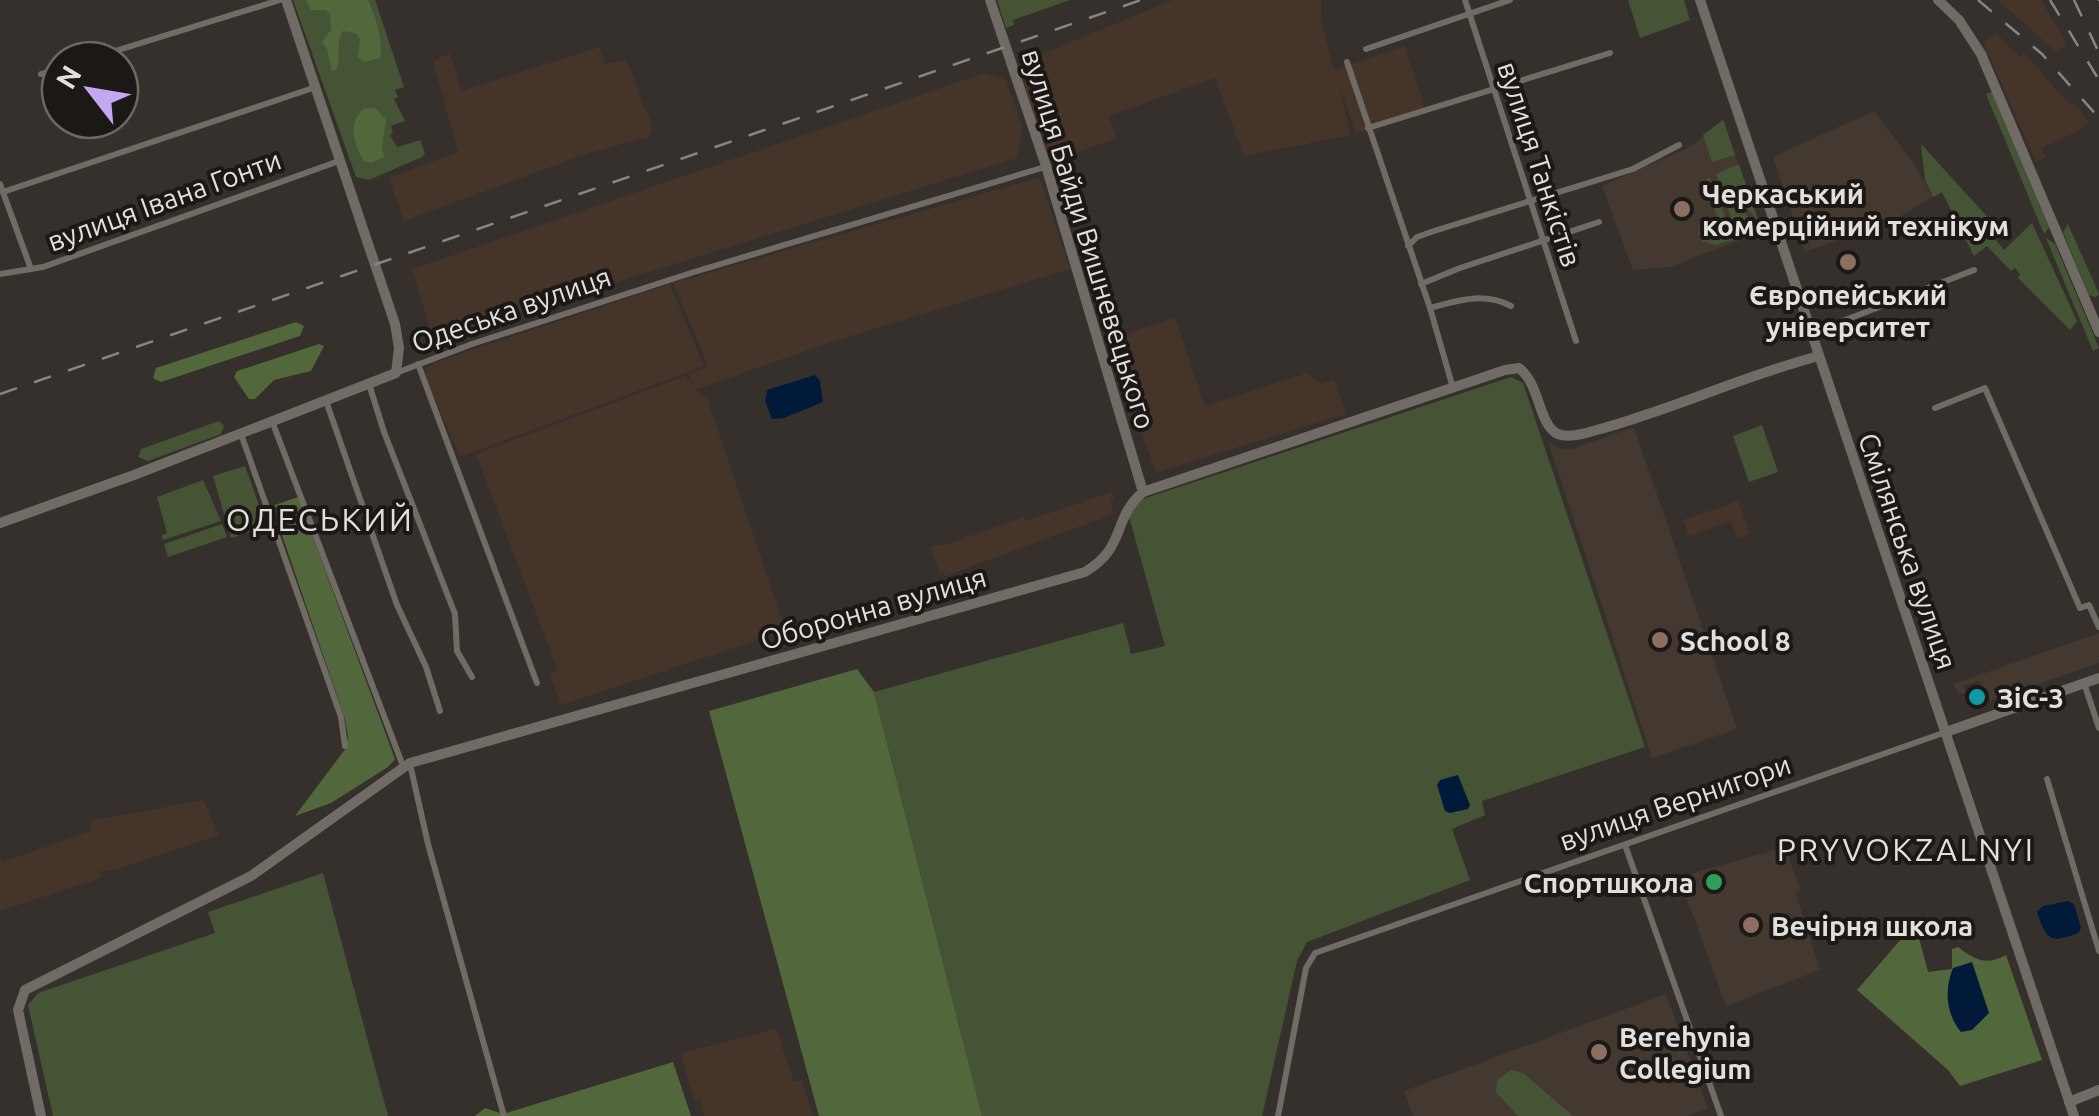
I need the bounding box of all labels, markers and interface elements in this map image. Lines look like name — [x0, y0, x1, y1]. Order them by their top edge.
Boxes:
north arrow — [40, 40, 140, 140]
street label: вулиця Байди Вишневецького — [1016, 45, 1162, 433]
street label: вулиця Танкістів — [1492, 58, 1588, 270]
text: N — [49, 60, 87, 94]
street label: вулиця Івана Гонти — [43, 143, 285, 257]
place label: Черкаський комерційний технікум — [1702, 178, 2009, 241]
marker: Черкаський комерційний технікум — [1671, 198, 1693, 220]
marker: Європейський університет — [1837, 251, 1859, 273]
street label: Одеська вулиця — [407, 260, 615, 358]
place label: Європейський університет — [1749, 279, 1947, 342]
street label: Смілянська вулиця — [1853, 429, 1963, 673]
district label: ОДЕСЬКИЙ — [226, 501, 414, 537]
street label: Оборонна вулиця — [756, 561, 990, 655]
place label: School 8 — [1680, 625, 1791, 656]
marker: School 8 — [1649, 629, 1671, 651]
place label: ЗіС-3 — [1997, 682, 2064, 713]
marker: ЗіС-3 — [1966, 686, 1988, 708]
street label: вулиця Вернигори — [1555, 748, 1795, 856]
district label: PRYVOKZALNYI — [1777, 831, 2035, 867]
place label: Спортшкола — [1524, 867, 1694, 898]
marker: Спортшкола — [1703, 871, 1725, 893]
place label: Вечірня школа — [1771, 910, 1973, 941]
marker: Вечірня школа — [1740, 914, 1762, 936]
place label: Berehynia Collegium — [1619, 1021, 1751, 1084]
marker: Berehynia Collegium — [1588, 1041, 1610, 1063]

